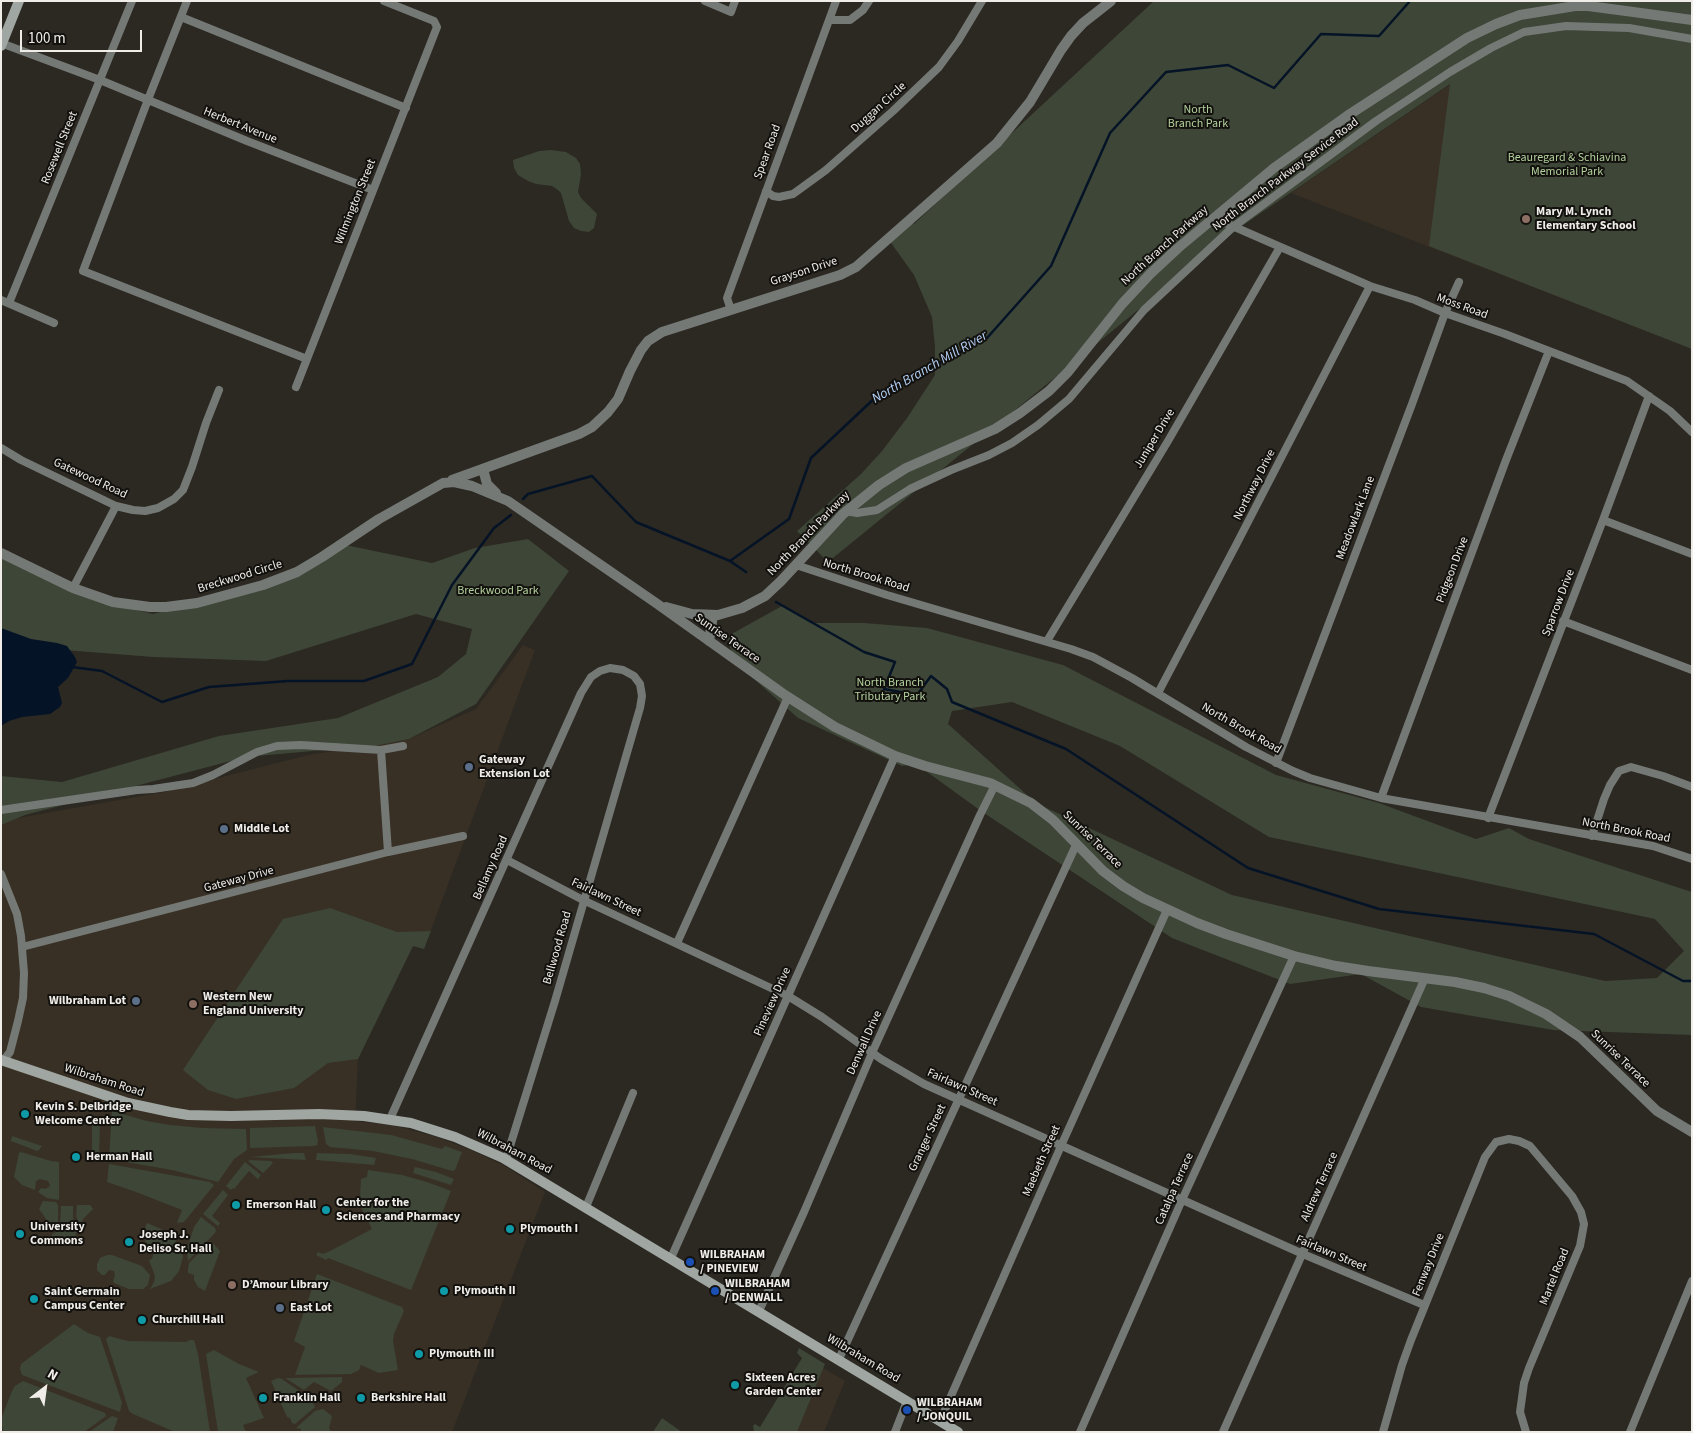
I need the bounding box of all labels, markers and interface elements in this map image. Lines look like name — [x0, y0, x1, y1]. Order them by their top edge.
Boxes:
scale bar — [22, 20, 145, 52]
text: 100 m — [28, 28, 66, 49]
street label: Duggan Circle — [848, 80, 910, 136]
park label: North Branch Park — [1168, 103, 1228, 131]
street label: Herbert Avenue — [201, 105, 279, 147]
street label: Rosewell Street — [39, 109, 81, 187]
street label: North Branch Parkway Service Road — [1210, 115, 1362, 235]
street label: Spear Road — [751, 123, 785, 181]
park label: Beauregard & Schiavina Memorial Park — [1508, 151, 1626, 179]
street label: Wilmington Street — [332, 157, 380, 247]
street label: North Branch Parkway — [1119, 203, 1211, 289]
place label: Mary M. Lynch Elementary School — [1536, 205, 1636, 233]
marker: Mary M. Lynch Elementary School — [1520, 213, 1532, 225]
street label: Grayson Drive — [769, 254, 839, 290]
street label: Moss Road — [1434, 291, 1490, 323]
water label: North Branch Mill River — [869, 328, 991, 408]
street label: Juniper Drive — [1132, 407, 1178, 471]
street label: Northway Drive — [1231, 447, 1279, 523]
street label: Gatewood Road — [51, 456, 129, 502]
street label: Meadowlark Lane — [1333, 474, 1379, 562]
street label: North Branch Parkway — [765, 489, 853, 579]
street label: Pidgeon Drive — [1434, 535, 1472, 605]
street label: North Brook Road — [821, 556, 911, 596]
street label: Breckwood Circle — [196, 557, 284, 597]
street label: Sparrow Drive — [1540, 567, 1578, 639]
park label: Breckwood Park — [457, 584, 539, 598]
street label: Sunrise Terrace — [691, 611, 763, 667]
park label: North Branch Tributary Park — [855, 676, 925, 704]
street label: North Brook Road — [1199, 700, 1283, 758]
place label: Gateway Extension Lot — [479, 753, 550, 781]
marker: Gateway Extension Lot — [463, 761, 475, 773]
street label: Sunrise Terrace — [1059, 808, 1125, 872]
street label: North Brook Road — [1581, 815, 1671, 847]
place label: Middle Lot — [234, 822, 289, 836]
marker: Middle Lot — [218, 823, 230, 835]
street label: Bellamy Road — [470, 834, 512, 902]
street label: Gateway Drive — [202, 864, 276, 896]
street label: Fairlawn Street — [569, 876, 643, 920]
street label: Bellwood Road — [541, 910, 575, 986]
street label: Pineview Drive — [751, 965, 795, 1039]
place label: Western New England University — [203, 990, 303, 1018]
place label: Wilbraham Lot — [49, 994, 126, 1008]
marker: Wilbraham Lot — [130, 995, 142, 1007]
marker: Western New England University — [187, 998, 199, 1010]
street label: Denwall Drive — [844, 1009, 886, 1077]
street label: Sunrise Terrace — [1587, 1027, 1653, 1091]
street label: Wilbraham Road — [62, 1061, 146, 1101]
street label: Fairlawn Street — [925, 1066, 999, 1110]
place label: Kevin S. Delbridge Welcome Center — [35, 1100, 131, 1128]
street label: Granger Street — [906, 1102, 950, 1174]
marker: Kevin S. Delbridge Welcome Center — [19, 1108, 31, 1120]
street label: Maebeth Street — [1020, 1123, 1064, 1199]
street label: Wilbraham Road — [474, 1126, 554, 1178]
place label: Herman Hall — [86, 1150, 152, 1164]
street label: Aldrew Terrace — [1298, 1150, 1342, 1224]
marker: Herman Hall — [70, 1151, 82, 1163]
street label: Catalpa Terrace — [1153, 1151, 1197, 1227]
place label: Center for the Sciences and Pharmacy — [336, 1196, 460, 1224]
place label: Emerson Hall — [246, 1198, 316, 1212]
marker: Emerson Hall — [230, 1199, 242, 1211]
marker: Center for the Sciences and Pharmacy — [320, 1204, 332, 1216]
place label: University Commons — [30, 1220, 85, 1248]
place label: Plymouth I — [520, 1222, 578, 1236]
marker: Plymouth I — [504, 1223, 516, 1235]
marker: University Commons — [14, 1228, 26, 1240]
place label: Joseph J. Deliso Sr. Hall — [139, 1228, 212, 1256]
street label: Fenway Drive — [1410, 1231, 1448, 1299]
street label: Fairlawn Street — [1293, 1233, 1369, 1275]
marker: Joseph J. Deliso Sr. Hall — [123, 1236, 135, 1248]
street label: Martel Road — [1537, 1246, 1573, 1308]
place label: WILBRAHAM / PINEVIEW — [700, 1248, 765, 1276]
marker: WILBRAHAM / PINEVIEW — [684, 1256, 696, 1268]
place label: WILBRAHAM / DENWALL — [725, 1277, 790, 1305]
place label: D’Amour Library — [242, 1278, 329, 1292]
marker: D’Amour Library — [226, 1279, 238, 1291]
place label: Plymouth II — [454, 1284, 516, 1298]
place label: Saint Germain Campus Center — [44, 1285, 124, 1313]
marker: Plymouth II — [438, 1285, 450, 1297]
marker: WILBRAHAM / DENWALL — [709, 1285, 721, 1297]
marker: Saint Germain Campus Center — [28, 1293, 40, 1305]
place label: East Lot — [290, 1301, 332, 1315]
marker: East Lot — [274, 1302, 286, 1314]
place label: Churchill Hall — [152, 1313, 224, 1327]
marker: Churchill Hall — [136, 1314, 148, 1326]
street label: Wilbraham Road — [824, 1332, 902, 1386]
place label: Plymouth III — [429, 1347, 494, 1361]
marker: Plymouth III — [413, 1348, 425, 1360]
north arrow — [20, 1363, 70, 1413]
text: N — [43, 1364, 62, 1386]
place label: Sixteen Acres Garden Center — [745, 1371, 821, 1399]
marker: Sixteen Acres Garden Center — [729, 1379, 741, 1391]
place label: Franklin Hall — [273, 1391, 341, 1405]
place label: Berkshire Hall — [371, 1391, 446, 1405]
marker: Franklin Hall — [257, 1392, 269, 1404]
marker: Berkshire Hall — [355, 1392, 367, 1404]
place label: WILBRAHAM / JONQUIL — [917, 1396, 982, 1424]
marker: WILBRAHAM / JONQUIL — [901, 1404, 913, 1416]

